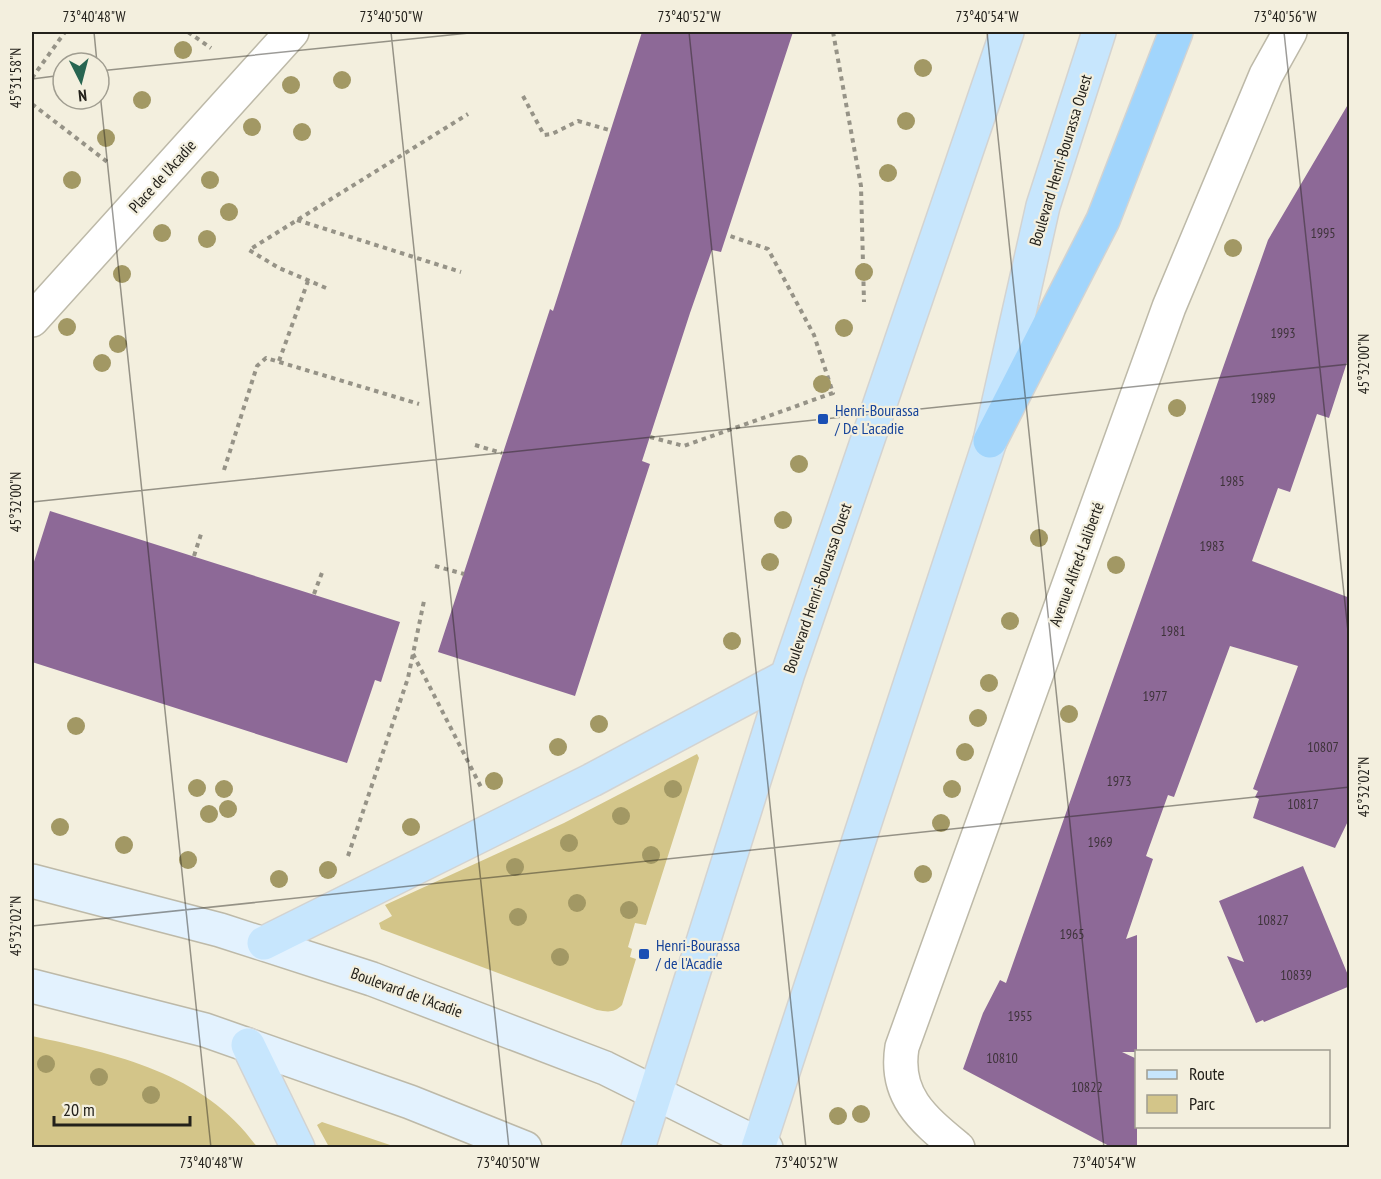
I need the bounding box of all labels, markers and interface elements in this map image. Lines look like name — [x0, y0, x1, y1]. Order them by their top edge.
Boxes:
text: 73°40'48"W — [62, 7, 126, 26]
text: 73°40'50"W — [359, 7, 423, 26]
text: 73°40'52"W — [657, 7, 721, 26]
text: 73°40'54"W — [955, 7, 1019, 26]
text: 73°40'56"W — [1253, 7, 1317, 26]
text: 45°31'58"N — [6, 48, 25, 108]
north arrow — [51, 51, 111, 111]
street label: Boulevard Henri-Bourassa Ouest — [1024, 71, 1096, 248]
text: N — [77, 86, 88, 106]
street label: Place de l'Acadie — [124, 135, 200, 217]
house number: 1995 — [1310, 224, 1336, 242]
house number: 1993 — [1270, 324, 1296, 342]
text: 45°32'00"N — [1354, 334, 1373, 394]
house number: 1989 — [1250, 389, 1276, 407]
place label: Henri-Bourassa / De L'acadie — [834, 400, 919, 438]
marker: Henri-Bourassa / De L'acadie — [816, 412, 830, 426]
text: 45°32'00"N — [6, 472, 25, 532]
house number: 1985 — [1219, 472, 1245, 490]
street label: Avenue Alfred-Laliberté — [1044, 499, 1108, 629]
street label: Boulevard Henri-Bourassa Ouest — [779, 500, 856, 676]
house number: 1983 — [1199, 537, 1225, 555]
house number: 1981 — [1160, 622, 1186, 640]
house number: 1977 — [1142, 687, 1168, 705]
house number: 10807 — [1307, 738, 1339, 756]
text: 45°32'02"N — [1354, 757, 1373, 817]
house number: 1973 — [1106, 772, 1132, 790]
house number: 10817 — [1287, 795, 1319, 813]
house number: 1969 — [1087, 833, 1113, 851]
text: 45°32'02"N — [6, 896, 25, 956]
house number: 10827 — [1257, 911, 1289, 929]
house number: 1965 — [1059, 925, 1085, 943]
place label: Henri-Bourassa / de l'Acadie — [655, 935, 740, 973]
marker: Henri-Bourassa / de l'Acadie — [637, 947, 651, 961]
street label: Boulevard de l'Acadie — [348, 963, 466, 1021]
house number: 10839 — [1280, 966, 1312, 984]
house number: 1955 — [1007, 1007, 1033, 1025]
house number: 10810 — [986, 1049, 1018, 1067]
legend — [1135, 1050, 1330, 1128]
text: Route — [1189, 1062, 1225, 1085]
house number: 10822 — [1071, 1078, 1103, 1096]
scale bar — [54, 1089, 190, 1127]
text: Parc — [1189, 1092, 1216, 1115]
text: 20 m — [63, 1098, 95, 1121]
text: 73°40'48"W — [179, 1153, 243, 1172]
text: 73°40'50"W — [476, 1153, 540, 1172]
text: 73°40'52"W — [774, 1153, 838, 1172]
text: 73°40'54"W — [1072, 1153, 1136, 1172]

